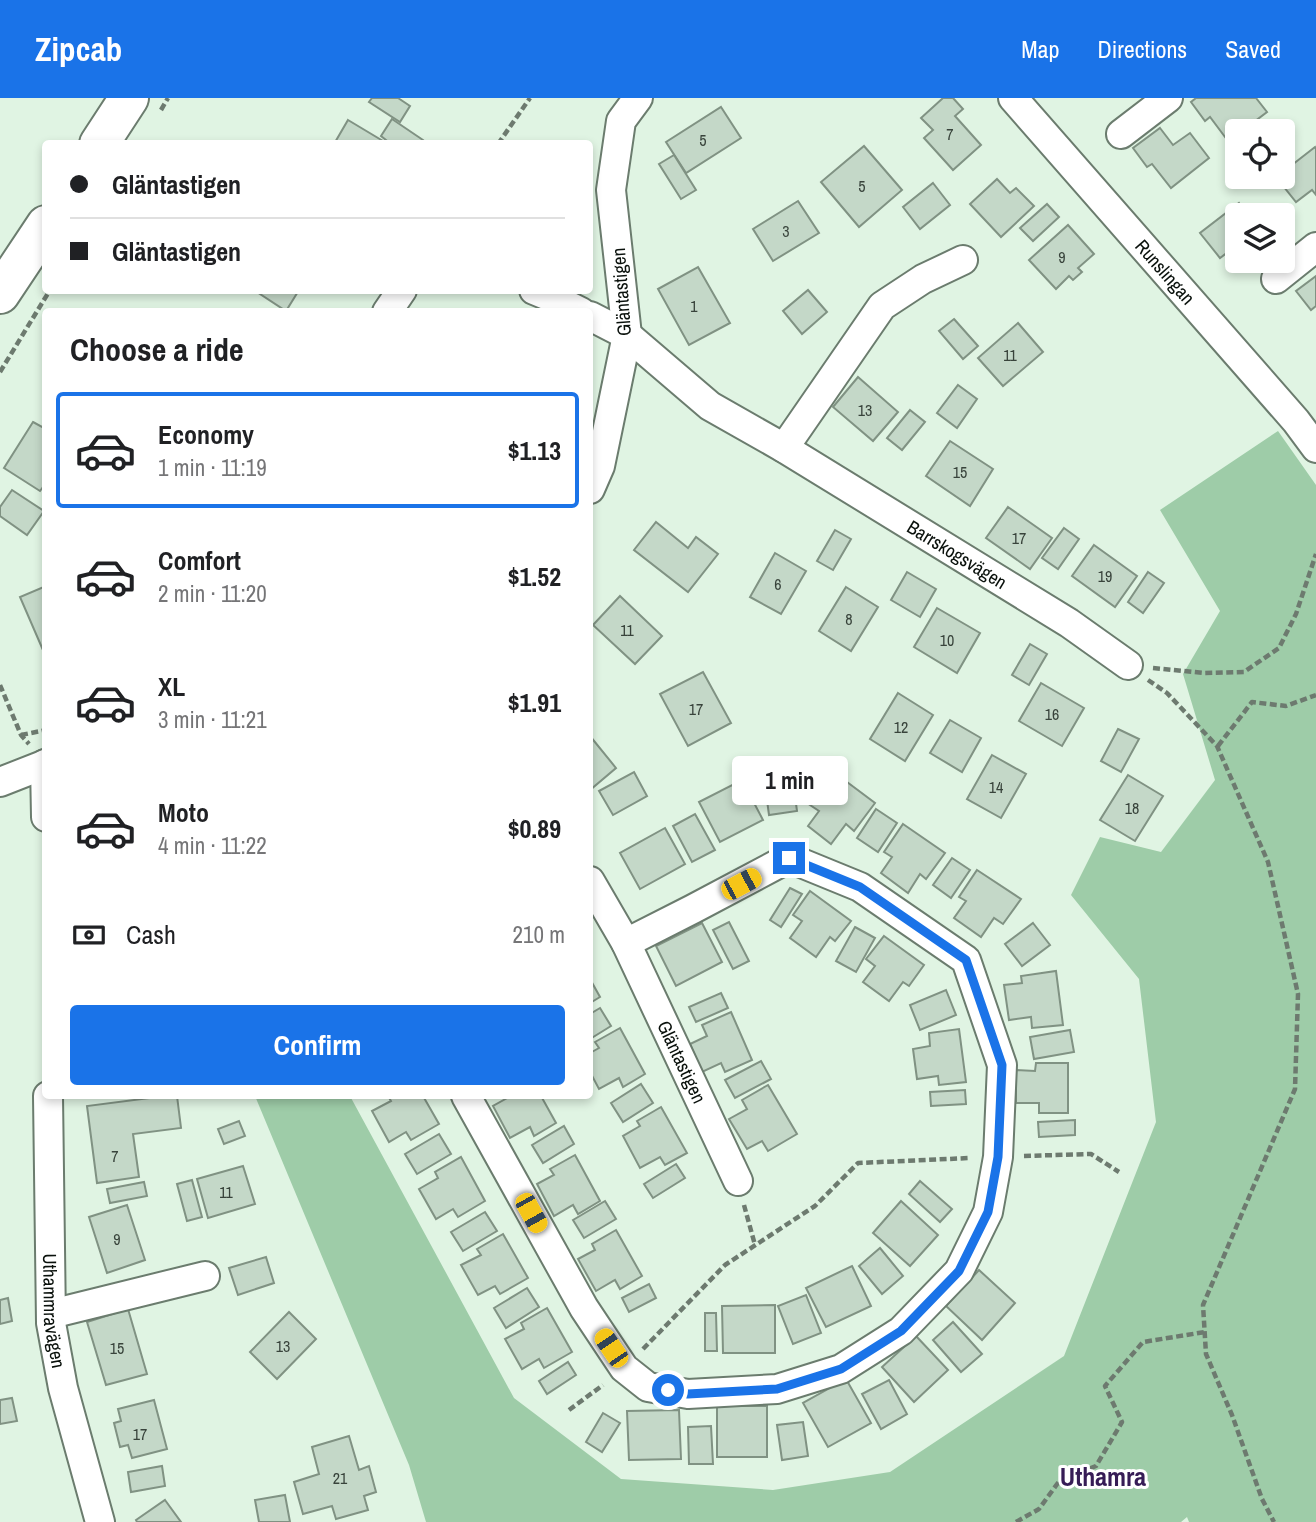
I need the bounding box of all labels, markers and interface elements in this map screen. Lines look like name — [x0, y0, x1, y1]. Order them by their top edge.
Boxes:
text: Zipcab — [35, 27, 122, 71]
text: Map — [1021, 33, 1059, 65]
text: Directions — [1097, 33, 1187, 65]
text: Saved — [1225, 33, 1281, 65]
map controls — [1225, 119, 1295, 273]
button: locate — [1225, 119, 1295, 189]
house number: 7 — [946, 123, 954, 145]
house number: 5 — [699, 129, 707, 151]
text: Gläntastigen — [112, 167, 241, 202]
house number: 5 — [858, 175, 866, 197]
button: layers — [1225, 203, 1295, 273]
house number: 3 — [782, 220, 790, 242]
text: Gläntastigen — [112, 234, 241, 269]
street label: Runslingan — [1129, 234, 1201, 310]
house number: 9 — [1058, 246, 1066, 268]
street label: Gläntastigen — [605, 247, 637, 337]
house number: 1 — [690, 295, 698, 317]
text: Choose a ride — [70, 328, 244, 371]
house number: 11 — [1003, 344, 1018, 366]
house number: 13 — [858, 399, 872, 421]
text: Economy — [158, 417, 254, 452]
icon: car — [74, 419, 137, 482]
text: $1.13 — [508, 433, 561, 468]
text: 1 min · 11:19 — [158, 452, 267, 483]
house number: 15 — [953, 461, 967, 483]
street label: Barrskogsvägen — [902, 514, 1012, 595]
house number: 17 — [1012, 527, 1026, 549]
text: Comfort — [158, 543, 241, 578]
icon: car — [74, 545, 137, 608]
text: $1.52 — [508, 559, 561, 594]
house number: 19 — [1098, 565, 1112, 587]
house number: 6 — [774, 573, 782, 595]
text: 2 min · 11:20 — [158, 578, 267, 609]
house number: 8 — [845, 608, 853, 630]
house number: 11 — [620, 619, 635, 641]
house number: 10 — [940, 629, 954, 651]
text: XL — [158, 669, 185, 704]
icon: car — [74, 671, 137, 734]
text: $1.91 — [508, 685, 561, 720]
house number: 17 — [689, 698, 703, 720]
house number: 16 — [1045, 703, 1059, 725]
text: 3 min · 11:21 — [158, 704, 267, 735]
house number: 12 — [894, 716, 908, 738]
callout: 1 min — [731, 756, 847, 806]
text: 1 min — [765, 765, 815, 796]
house number: 14 — [989, 776, 1003, 798]
text: Moto — [158, 795, 209, 830]
icon: car — [74, 797, 137, 860]
house number: 18 — [1125, 797, 1139, 819]
text: $0.89 — [508, 811, 561, 846]
text: 4 min · 11:22 — [158, 830, 267, 861]
route end — [773, 842, 805, 874]
car — [718, 865, 765, 903]
icon: cash — [70, 916, 108, 954]
text: Cash — [126, 917, 176, 952]
text: 210 m — [513, 919, 565, 950]
button: Confirm — [70, 1005, 565, 1085]
street label: Gläntastigen — [651, 1016, 713, 1107]
house number: 7 — [111, 1145, 119, 1167]
house number: 11 — [219, 1181, 234, 1203]
car — [512, 1190, 551, 1236]
house number: 9 — [113, 1228, 121, 1250]
street label: Uthammravägen — [37, 1253, 72, 1370]
car — [591, 1325, 632, 1371]
house number: 13 — [276, 1335, 290, 1357]
house number: 15 — [110, 1337, 124, 1359]
route start — [652, 1374, 684, 1406]
house number: 17 — [133, 1423, 147, 1445]
district label: Uthamra — [1060, 1459, 1146, 1494]
house number: 21 — [333, 1467, 348, 1489]

